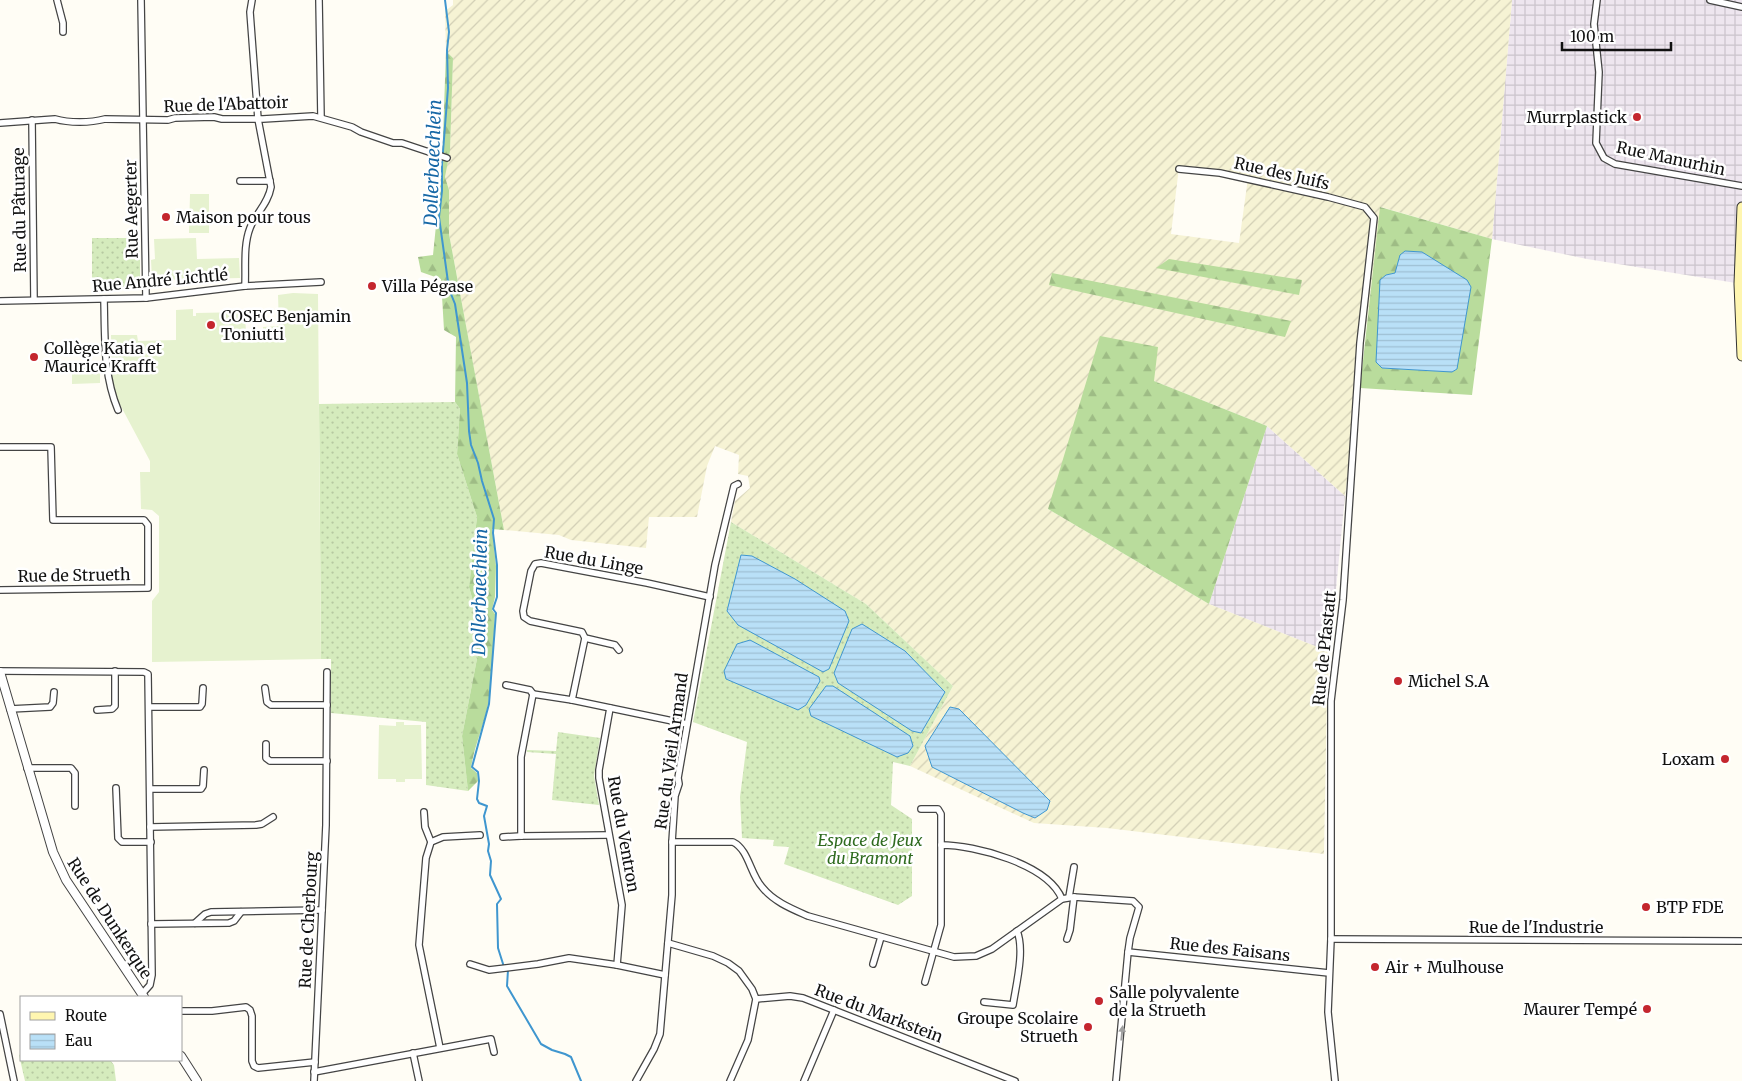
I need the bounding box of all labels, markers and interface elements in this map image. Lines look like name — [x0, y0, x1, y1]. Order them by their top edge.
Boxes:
scale bar — [1562, 20, 1671, 52]
text: 100 m — [1570, 27, 1614, 46]
street label: Rue de l'Abattoir — [163, 92, 289, 116]
water label: Dollerbaechlein — [419, 99, 446, 228]
place label: Murrplastick — [1526, 107, 1628, 127]
marker: Murrplastick — [1631, 111, 1643, 123]
street label: Rue Manurhin — [1615, 137, 1728, 179]
street label: Rue du Pâturage — [8, 147, 30, 273]
street label: Rue des Juifs — [1232, 152, 1332, 194]
street label: Rue Aegerter — [120, 159, 142, 259]
place label: Maison pour tous — [176, 207, 311, 227]
marker: Maison pour tous — [160, 211, 172, 223]
street label: Rue André Lichtlé — [91, 264, 229, 296]
place label: Villa Pégase — [381, 276, 473, 296]
marker: Villa Pégase — [366, 280, 378, 292]
place label: COSEC Benjamin Toniutti — [221, 306, 352, 344]
marker: COSEC Benjamin Toniutti — [205, 319, 217, 331]
place label: Collège Katia et Maurice Krafft — [44, 338, 163, 376]
marker: Collège Katia et Maurice Krafft — [28, 351, 40, 363]
water label: Dollerbaechlein — [467, 528, 492, 657]
street label: Rue du Linge — [543, 541, 645, 579]
street label: Rue de Strueth — [17, 564, 131, 586]
street label: Rue de Pfastatt — [1308, 589, 1340, 706]
street label: Rue du Vieil Armand — [650, 671, 692, 830]
place label: Michel S.A — [1408, 671, 1490, 691]
marker: Michel S.A — [1392, 675, 1404, 687]
place label: Loxam — [1662, 749, 1715, 769]
marker: Loxam — [1719, 753, 1731, 765]
street label: Rue du Ventron — [604, 774, 644, 894]
park label: Espace de Jeux du Bramont — [818, 830, 923, 868]
street label: Rue de Cherbourg — [294, 851, 322, 989]
street label: Rue de Dunkerque — [63, 854, 157, 982]
place label: BTP FDE — [1656, 897, 1724, 917]
marker: BTP FDE — [1640, 901, 1652, 913]
street label: Rue de l'Industrie — [1469, 917, 1603, 937]
street label: Rue des Faisans — [1169, 933, 1291, 965]
place label: Air + Mulhouse — [1384, 957, 1504, 977]
marker: Air + Mulhouse — [1369, 961, 1381, 973]
street label: Rue du Markstein — [812, 979, 946, 1047]
place label: Salle polyvalente de la Strueth — [1109, 982, 1239, 1020]
marker: Salle polyvalente de la Strueth — [1093, 995, 1105, 1007]
legend — [20, 996, 182, 1061]
place label: Maurer Tempé — [1524, 999, 1637, 1019]
marker: Maurer Tempé — [1641, 1003, 1653, 1015]
text: Route — [65, 1006, 107, 1025]
place label: Groupe Scolaire Strueth — [957, 1008, 1078, 1046]
marker: Groupe Scolaire Strueth — [1082, 1021, 1094, 1033]
one-way arrow — [1118, 1024, 1126, 1040]
text: Eau — [65, 1031, 92, 1050]

